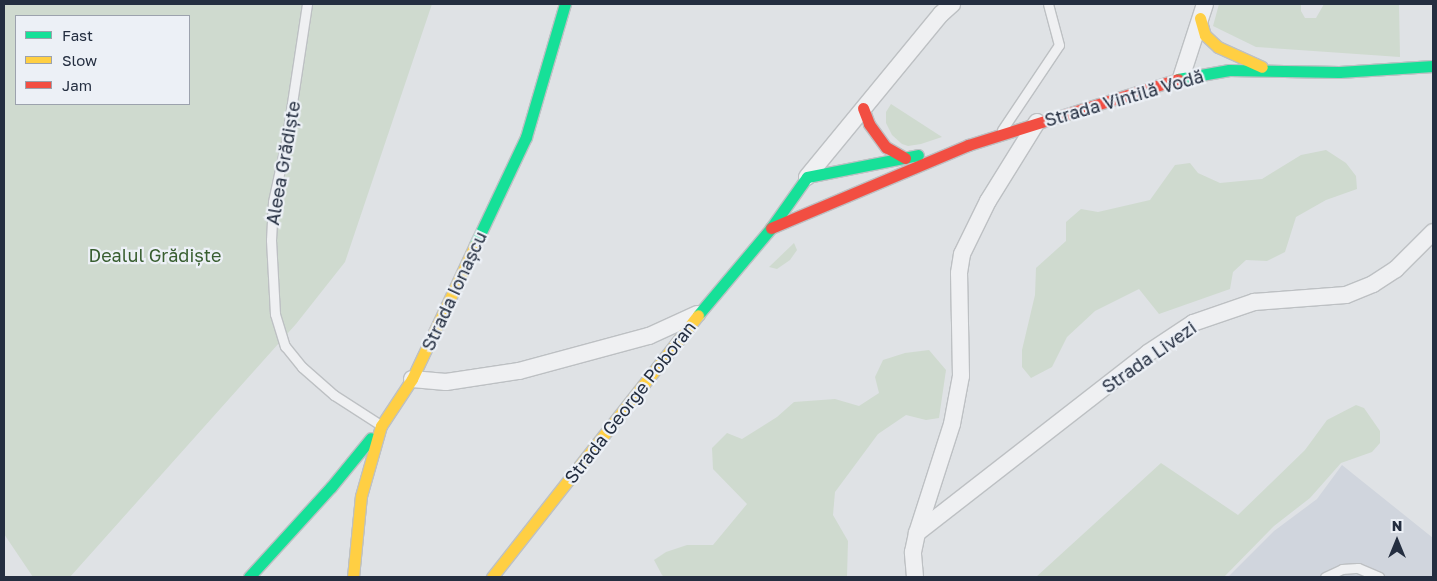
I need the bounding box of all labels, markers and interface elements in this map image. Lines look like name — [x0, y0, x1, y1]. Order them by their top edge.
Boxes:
legend — [15, 15, 190, 105]
text: Fast — [62, 26, 93, 44]
text: Slow — [62, 51, 97, 69]
street label: Strada Vintilă Vodă — [1042, 65, 1206, 131]
text: Jam — [62, 76, 92, 94]
street label: Aleea Grădiște — [261, 99, 305, 227]
street label: Strada Ionașcu — [417, 228, 491, 354]
park label: Dealul Grădiște — [89, 244, 221, 266]
street label: Strada George Poboran — [560, 316, 700, 488]
street label: Strada Livezi — [1098, 317, 1200, 397]
north arrow — [1372, 516, 1422, 566]
text: N — [1392, 517, 1402, 534]

